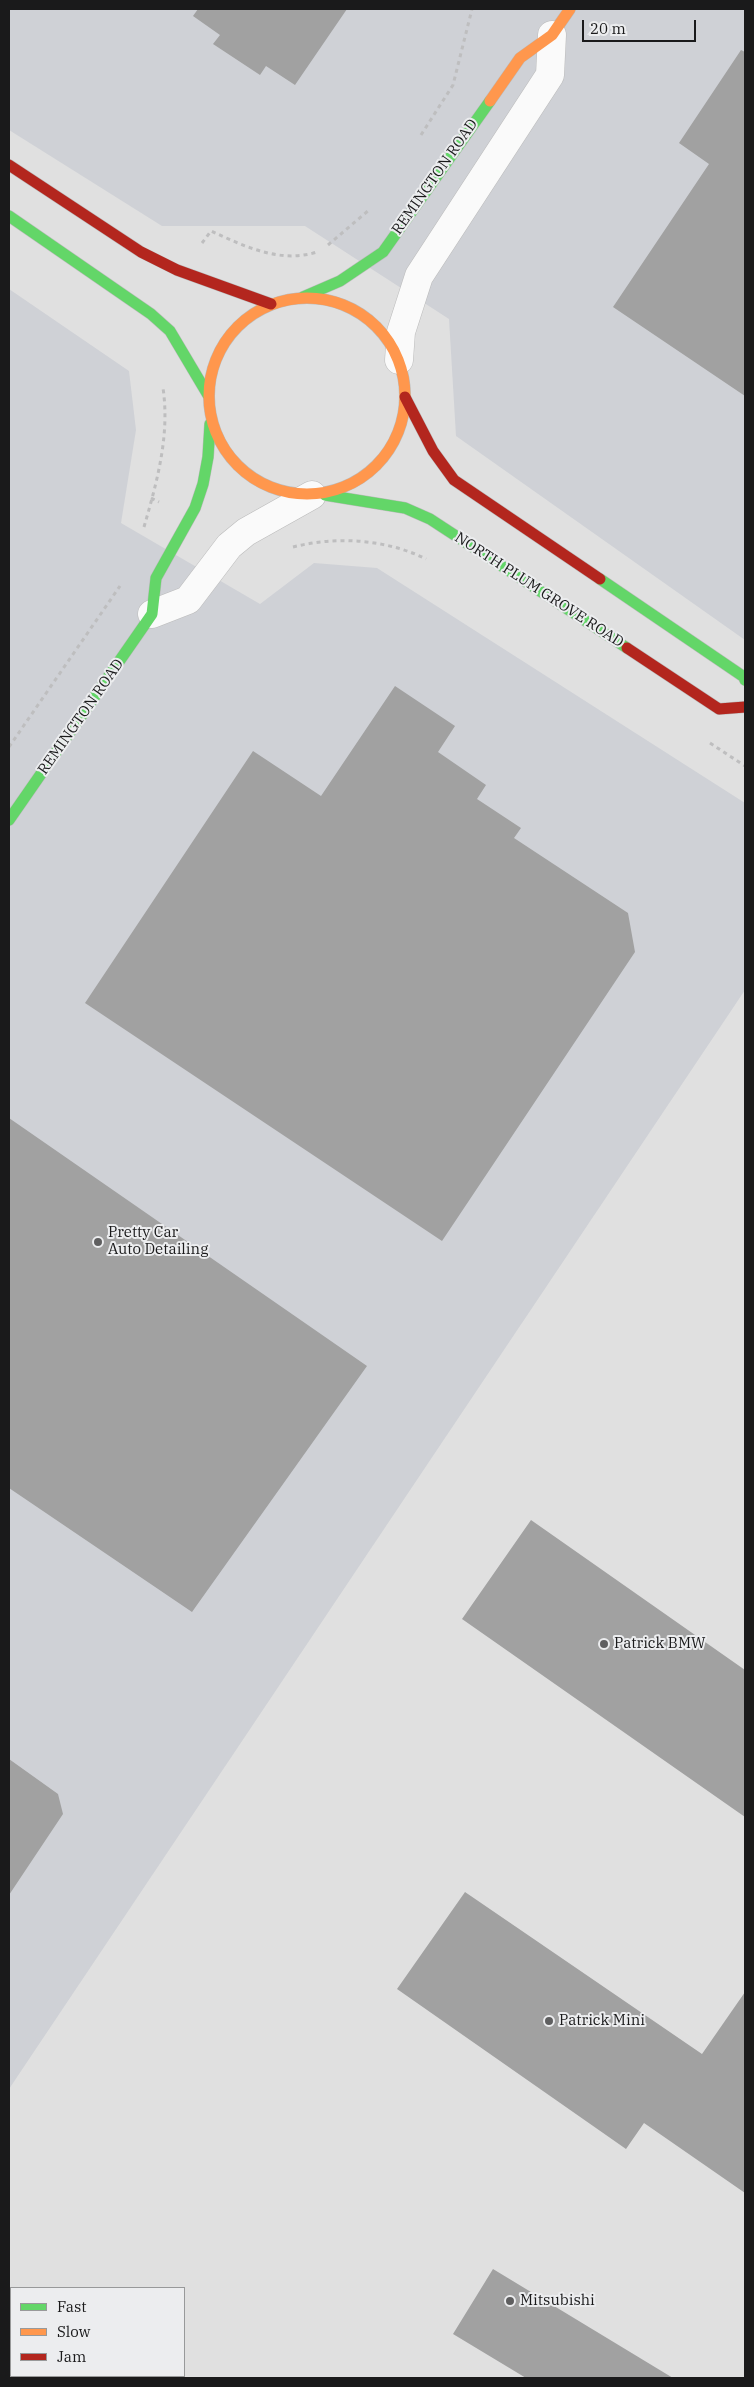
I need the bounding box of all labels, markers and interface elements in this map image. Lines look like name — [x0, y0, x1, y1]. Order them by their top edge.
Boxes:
scale bar — [584, 10, 698, 42]
text: 20 m — [590, 19, 626, 38]
street label: REMINGTON ROAD — [388, 116, 482, 238]
street label: NORTH PLUM GROVE ROAD — [451, 529, 627, 651]
street label: REMINGTON ROAD — [34, 656, 128, 778]
place label: Pretty Car Auto Detailing — [108, 1224, 208, 1259]
marker: Pretty Car Auto Detailing — [92, 1236, 104, 1248]
place label: Patrick BMW — [614, 1635, 705, 1653]
marker: Patrick BMW — [598, 1638, 610, 1650]
place label: Patrick Mini — [559, 2012, 645, 2030]
marker: Patrick Mini — [543, 2015, 555, 2027]
legend — [10, 2287, 185, 2377]
place label: Mitsubishi — [520, 2292, 595, 2310]
marker: Mitsubishi — [504, 2295, 516, 2307]
text: Fast — [57, 2297, 87, 2316]
text: Slow — [57, 2322, 90, 2341]
text: Jam — [57, 2347, 86, 2366]

